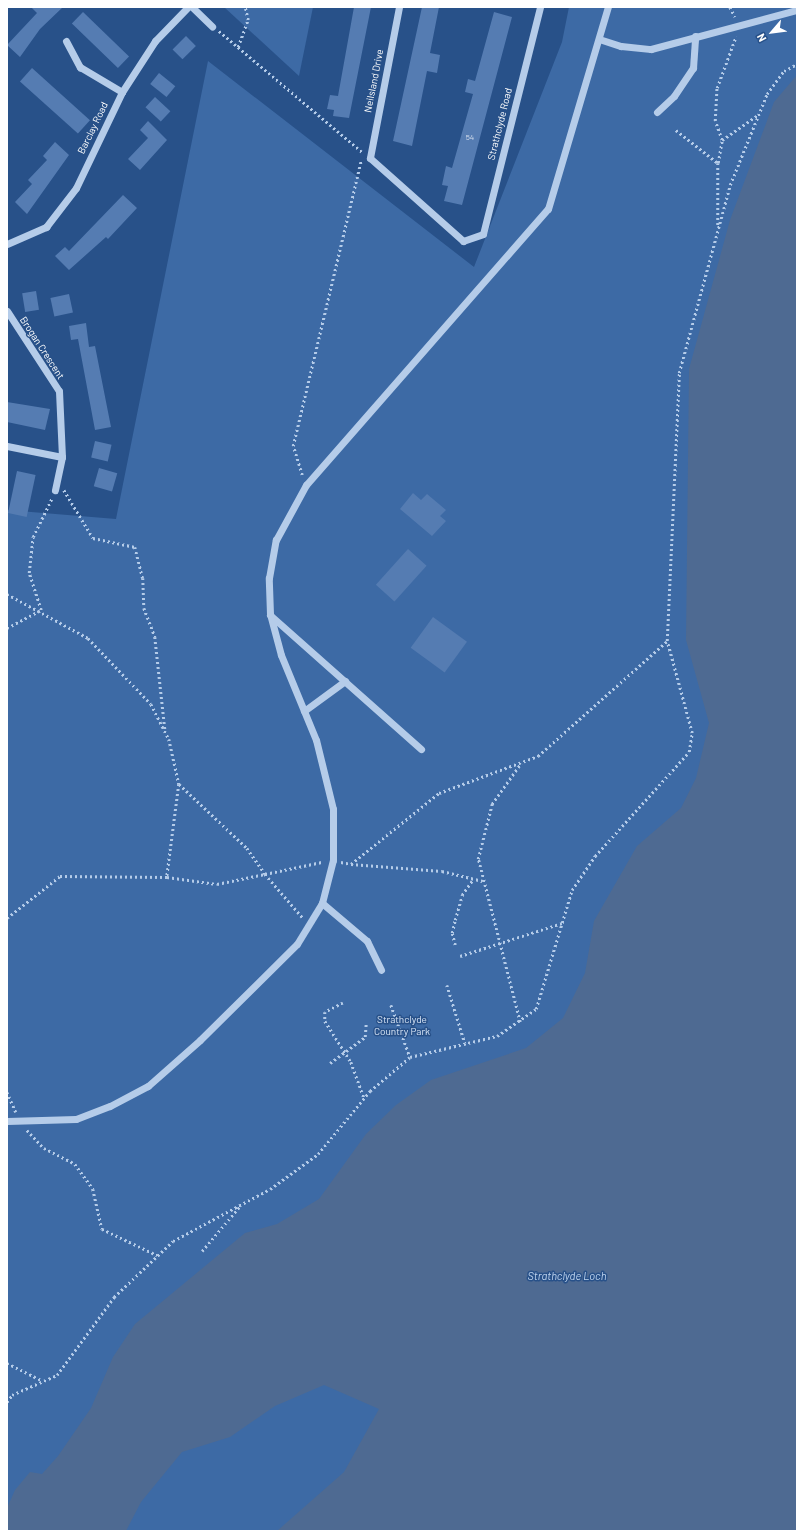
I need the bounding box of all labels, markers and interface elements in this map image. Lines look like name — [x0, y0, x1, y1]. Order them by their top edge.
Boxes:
north arrow — [752, 12, 792, 52]
text: N — [754, 32, 768, 44]
street label: Neilsland Drive — [362, 48, 386, 114]
street label: Strathclyde Road — [485, 87, 515, 161]
street label: Barclay Road — [75, 100, 111, 156]
house number: 54 — [466, 133, 474, 143]
street label: Brogan Crescent — [17, 314, 67, 382]
park label: Strathclyde Country Park — [374, 1013, 430, 1036]
water label: Strathclyde Loch — [528, 1269, 606, 1283]

